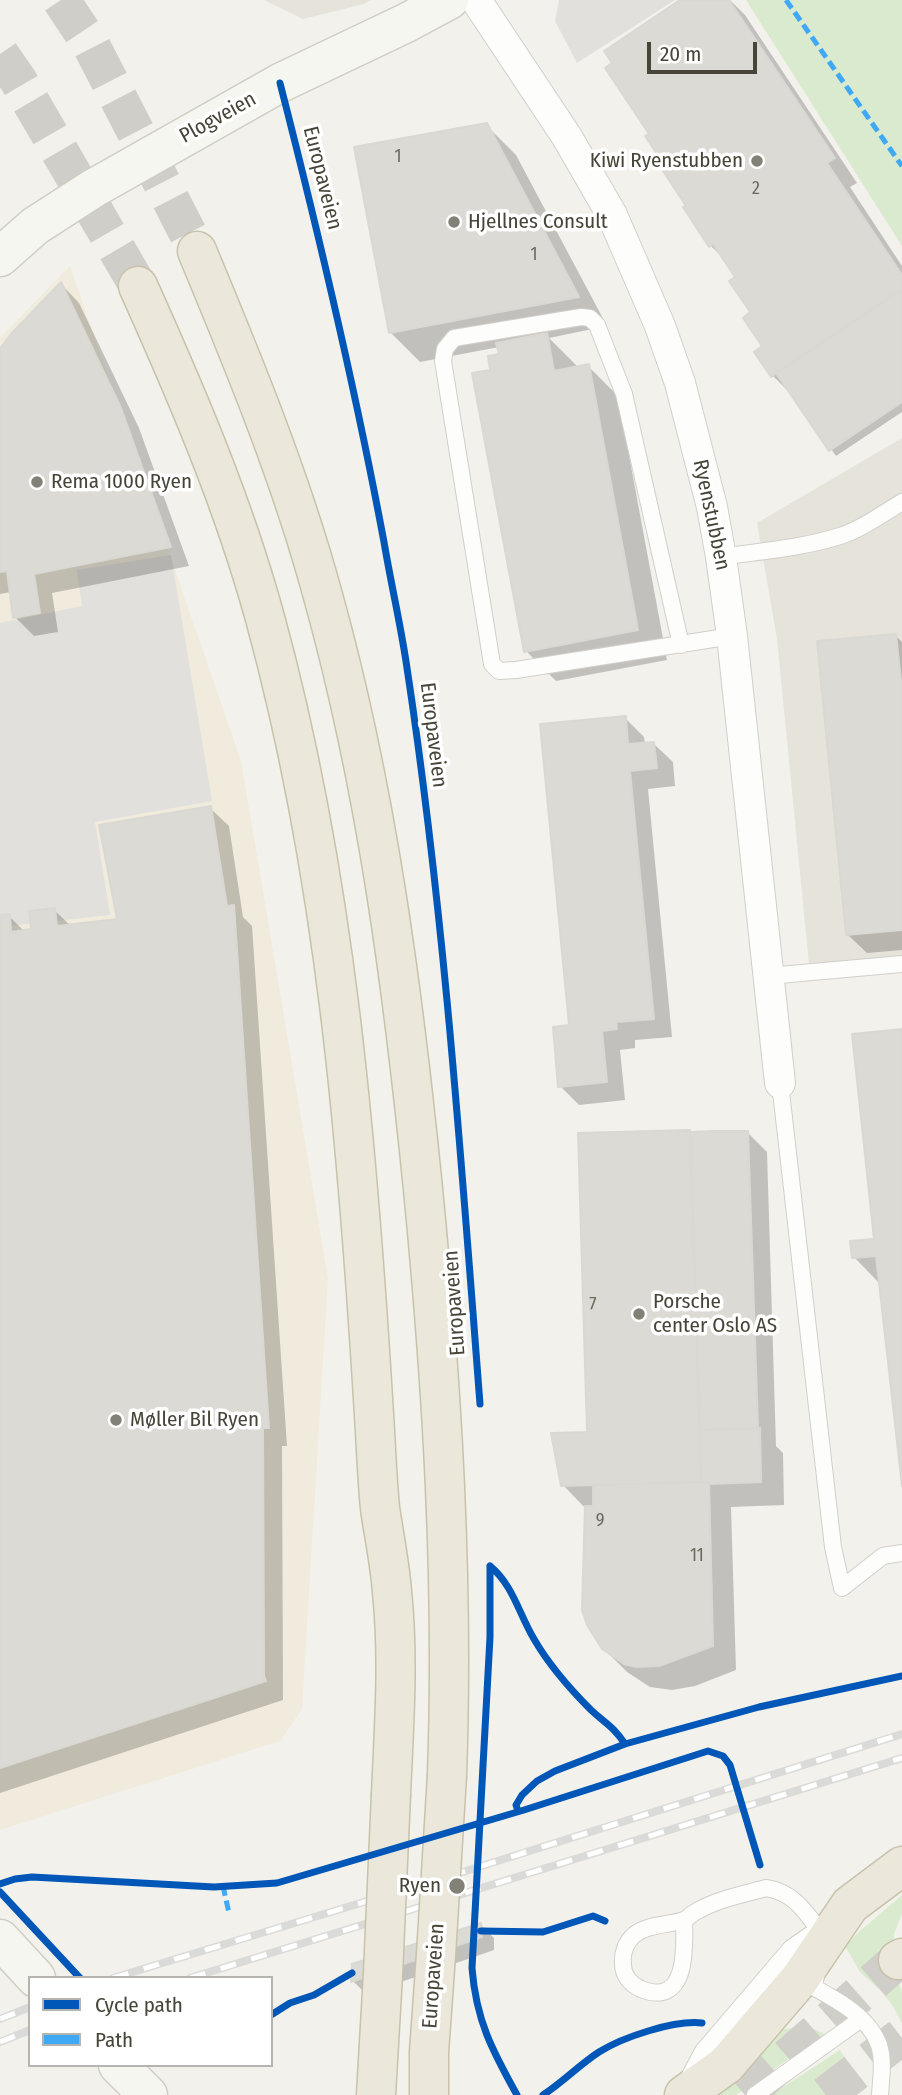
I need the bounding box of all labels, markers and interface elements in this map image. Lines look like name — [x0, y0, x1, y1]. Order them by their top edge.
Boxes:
scale bar — [650, 28, 760, 72]
text: 20 m — [660, 41, 701, 67]
street label: Plogveien — [175, 87, 261, 149]
street label: Europaveien — [297, 124, 347, 232]
house number: 1 — [394, 146, 402, 168]
place label: Kiwi Ryenstubben — [590, 148, 743, 174]
marker: Kiwi Ryenstubben — [749, 153, 765, 169]
house number: 2 — [752, 178, 760, 200]
place label: Hjellnes Consult — [468, 209, 608, 235]
marker: Hjellnes Consult — [446, 214, 462, 230]
house number: 1 — [530, 244, 538, 266]
street label: Ryenstubben — [687, 457, 735, 573]
place label: Rema 1000 Ryen — [51, 469, 192, 495]
marker: Rema 1000 Ryen — [29, 474, 45, 490]
street label: Europaveien — [414, 681, 452, 789]
street label: Europaveien — [439, 1249, 471, 1357]
place label: Porsche center Oslo AS — [653, 1289, 777, 1339]
house number: 7 — [589, 1294, 597, 1316]
marker: Porsche center Oslo AS — [631, 1306, 647, 1322]
place label: Møller Bil Ryen — [130, 1407, 259, 1433]
marker: Møller Bil Ryen — [108, 1412, 124, 1428]
house number: 9 — [596, 1510, 604, 1532]
house number: 11 — [690, 1545, 704, 1567]
place label: Ryen — [399, 1873, 441, 1899]
marker: Ryen — [447, 1876, 467, 1896]
street label: Europaveien — [418, 1922, 450, 2030]
legend — [28, 1976, 273, 2067]
text: Cycle path — [95, 1992, 183, 2018]
text: Path — [95, 2027, 133, 2053]

